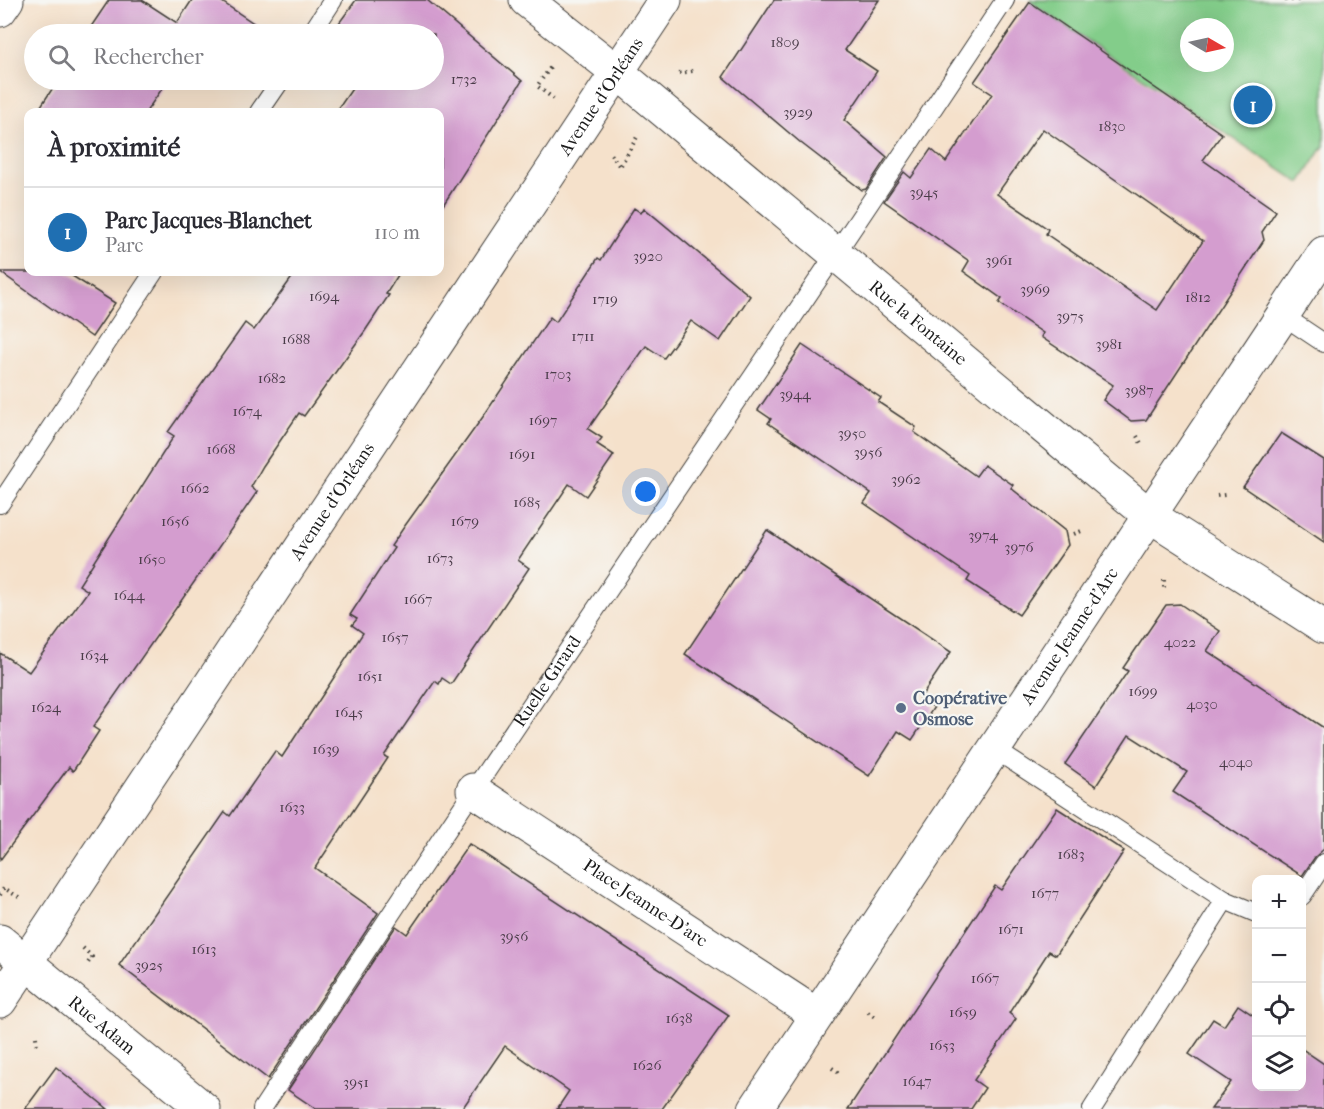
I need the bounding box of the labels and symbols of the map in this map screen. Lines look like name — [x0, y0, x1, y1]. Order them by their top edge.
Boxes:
north arrow — [1180, 18, 1234, 72]
street label: Avenue d'Orléans — [554, 33, 648, 160]
house number: 1809 — [770, 33, 800, 51]
house number: 1732 — [451, 70, 478, 88]
pin: 1 — [1234, 82, 1272, 128]
house number: 3929 — [783, 103, 813, 121]
house number: 1830 — [1098, 117, 1126, 135]
house number: 3945 — [910, 183, 938, 201]
house number: 3920 — [633, 247, 663, 265]
house number: 3961 — [985, 251, 1013, 269]
street label: Rue la Fontaine — [865, 276, 972, 370]
house number: 3969 — [1020, 280, 1050, 298]
house number: 1694 — [309, 287, 340, 305]
house number: 1812 — [1185, 288, 1211, 306]
house number: 1719 — [592, 290, 618, 308]
house number: 3975 — [1056, 307, 1084, 325]
house number: 1711 — [571, 327, 595, 345]
house number: 1688 — [282, 330, 310, 348]
house number: 3981 — [1096, 335, 1122, 353]
house number: 1703 — [545, 365, 571, 383]
house number: 1682 — [258, 369, 287, 387]
house number: 3987 — [1125, 381, 1153, 399]
house number: 3944 — [779, 385, 812, 403]
house number: 1674 — [233, 402, 263, 420]
house number: 1697 — [529, 411, 557, 429]
house number: 3950 — [838, 424, 866, 442]
street label: Avenue d'Orléans — [285, 438, 379, 565]
house number: 1668 — [206, 440, 236, 458]
house number: 3956 — [854, 443, 883, 461]
house number: 1691 — [509, 445, 535, 463]
house number: 3962 — [891, 470, 921, 488]
your location — [631, 477, 660, 506]
house number: 1662 — [180, 479, 210, 497]
house number: 1685 — [513, 493, 541, 511]
house number: 1656 — [161, 512, 190, 530]
house number: 1679 — [451, 512, 479, 530]
house number: 3974 — [968, 526, 999, 544]
house number: 3976 — [1004, 538, 1035, 556]
house number: 1673 — [427, 549, 453, 567]
house number: 1650 — [138, 550, 166, 568]
street label: Avenue Jeanne-d'Arc — [1016, 563, 1123, 709]
house number: 1644 — [113, 586, 146, 604]
house number: 1667 — [404, 590, 432, 608]
house number: 1657 — [381, 628, 409, 646]
street label: Ruelle Girard — [509, 631, 585, 731]
house number: 4022 — [1164, 633, 1197, 651]
house number: 1634 — [80, 646, 109, 664]
house number: 1651 — [357, 667, 383, 685]
house number: 1699 — [1128, 682, 1158, 700]
place label: Coopérative Osmose — [913, 688, 1007, 730]
house number: 4030 — [1186, 695, 1218, 713]
house number: 1624 — [31, 698, 62, 716]
marker: Coopérative Osmose — [894, 701, 908, 715]
house number: 1645 — [335, 703, 363, 721]
house number: 1639 — [312, 740, 340, 758]
house number: 4040 — [1219, 753, 1253, 771]
house number: 1633 — [279, 798, 305, 816]
house number: 1683 — [1057, 845, 1085, 863]
street label: Place Jeanne-D'arc — [579, 855, 712, 951]
house number: 1677 — [1031, 884, 1059, 902]
house number: 1671 — [998, 920, 1024, 938]
house number: 3956 — [500, 927, 529, 945]
house number: 1613 — [192, 940, 216, 958]
house number: 3925 — [135, 956, 163, 974]
house number: 1667 — [971, 969, 999, 987]
street label: Rue Adam — [64, 991, 140, 1059]
house number: 1659 — [949, 1003, 977, 1021]
house number: 1638 — [665, 1009, 693, 1027]
house number: 1653 — [929, 1036, 955, 1054]
house number: 1626 — [632, 1056, 662, 1074]
house number: 1647 — [902, 1072, 932, 1090]
house number: 3951 — [343, 1073, 369, 1091]

